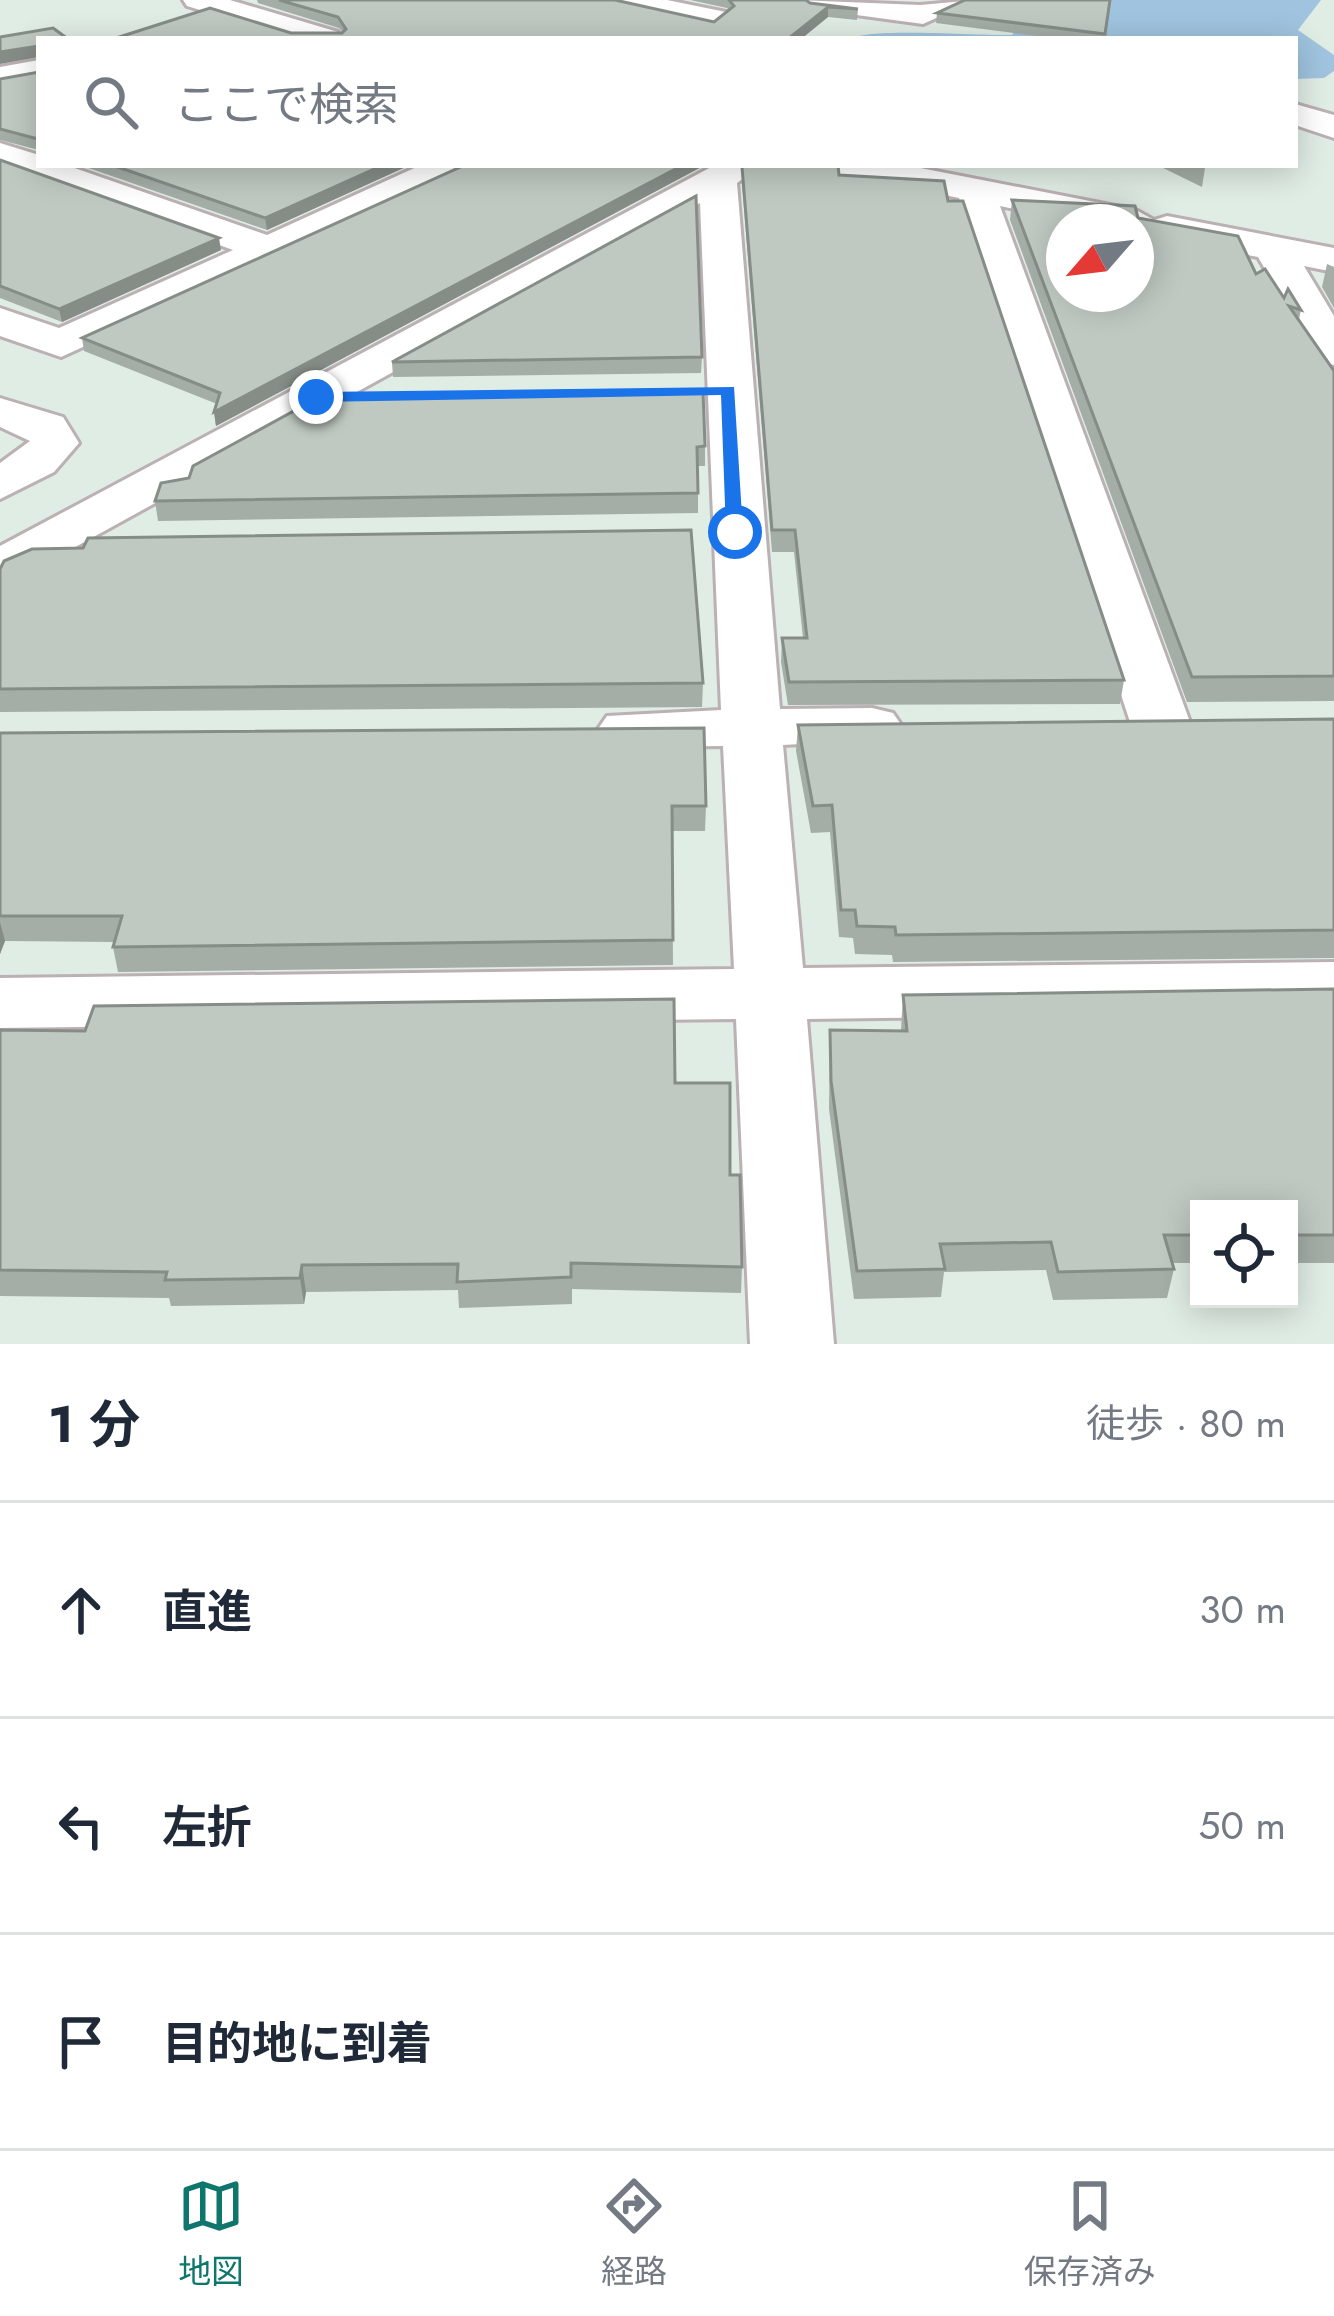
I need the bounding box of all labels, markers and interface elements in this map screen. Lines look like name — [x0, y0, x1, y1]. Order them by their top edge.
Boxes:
search box — [36, 36, 1298, 168]
icon: search — [78, 69, 144, 135]
text: ここで検索 — [174, 72, 399, 137]
north arrow — [1046, 204, 1154, 312]
route end — [289, 370, 343, 424]
route start — [708, 505, 762, 559]
map controls — [1190, 1200, 1298, 1308]
button: locate — [1190, 1200, 1298, 1308]
text: 1 分 — [48, 1387, 140, 1461]
text: 徒歩 · 80 m — [1086, 1395, 1286, 1452]
icon: ahead — [48, 1577, 114, 1643]
text: 直進 — [162, 1579, 252, 1644]
text: 30 m — [1199, 1581, 1286, 1638]
icon: left — [48, 1793, 114, 1859]
text: 左折 — [162, 1795, 252, 1860]
text: 50 m — [1198, 1797, 1286, 1854]
icon: arrive — [48, 2009, 114, 2075]
text: 目的地に到着 — [162, 2011, 432, 2076]
tab: 地図 — [178, 2173, 244, 2295]
tab: 経路 — [601, 2173, 667, 2295]
tab: 保存済み — [1024, 2173, 1156, 2295]

